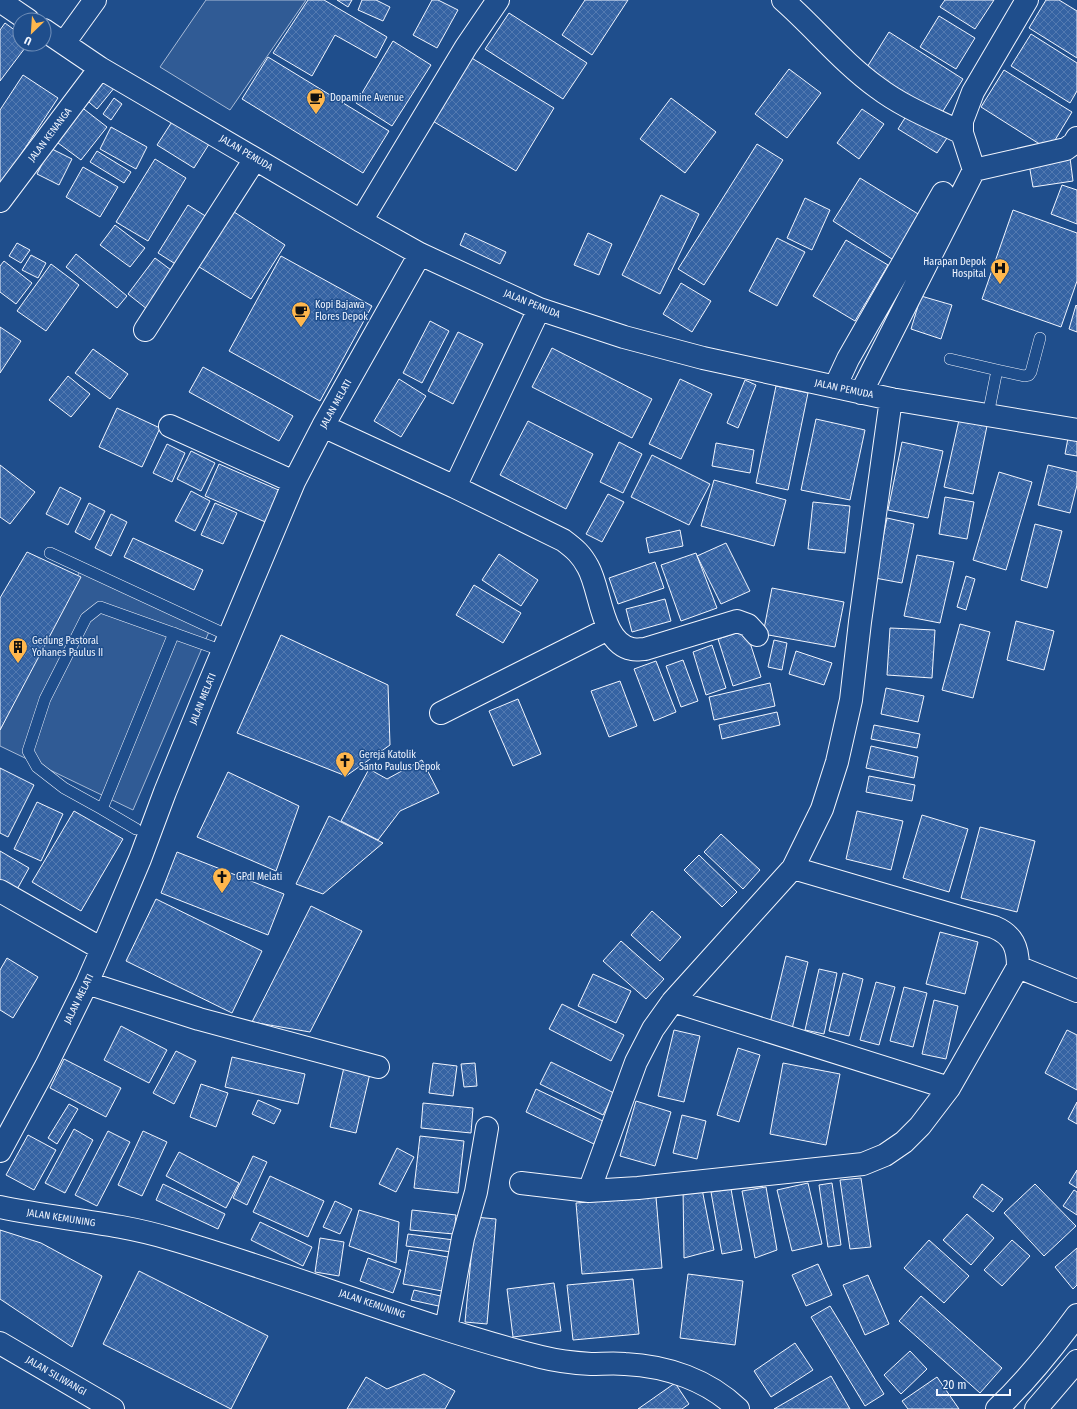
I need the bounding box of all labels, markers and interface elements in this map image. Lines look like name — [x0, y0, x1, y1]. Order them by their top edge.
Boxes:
north arrow — [12, 12, 52, 52]
text: U — [22, 33, 34, 48]
cafe icon: Dopamine Avenue — [305, 87, 327, 115]
place label: Dopamine Avenue — [330, 92, 404, 104]
street label: JALAN KENANGA — [26, 105, 75, 164]
street label: JALAN PEMUDA — [217, 132, 275, 174]
place label: Harapan Depok Hospital — [923, 256, 986, 280]
hospital icon: Harapan Depok Hospital — [989, 257, 1011, 285]
street label: JALAN PEMUDA — [502, 287, 563, 321]
place label: Kopi Bajawa Flores Depok — [315, 299, 368, 323]
cafe icon: Kopi Bajawa Flores Depok — [290, 300, 312, 328]
street label: JALAN MELATI — [318, 377, 354, 431]
street label: JALAN PEMUDA — [813, 377, 875, 401]
place label: Gedung Pastoral Yohanes Paulus II — [32, 635, 103, 659]
building icon: Gedung Pastoral Yohanes Paulus II — [7, 636, 29, 664]
street label: JALAN MELATI — [187, 672, 219, 726]
place label: Gereja Katolik Santo Paulus Depok — [359, 749, 441, 773]
church icon: Gereja Katolik Santo Paulus Depok — [334, 750, 356, 778]
church icon: GPdI Melati — [211, 866, 233, 894]
place label: GPdI Melati — [236, 871, 282, 883]
street label: JALAN MELATI — [62, 972, 96, 1026]
street label: JALAN KEMUNING — [26, 1207, 97, 1229]
street label: JALAN KEMUNING — [337, 1287, 407, 1321]
street label: JALAN SILIWANGI — [24, 1354, 88, 1398]
scale bar — [937, 1371, 1010, 1397]
text: 20 m — [943, 1378, 967, 1392]

